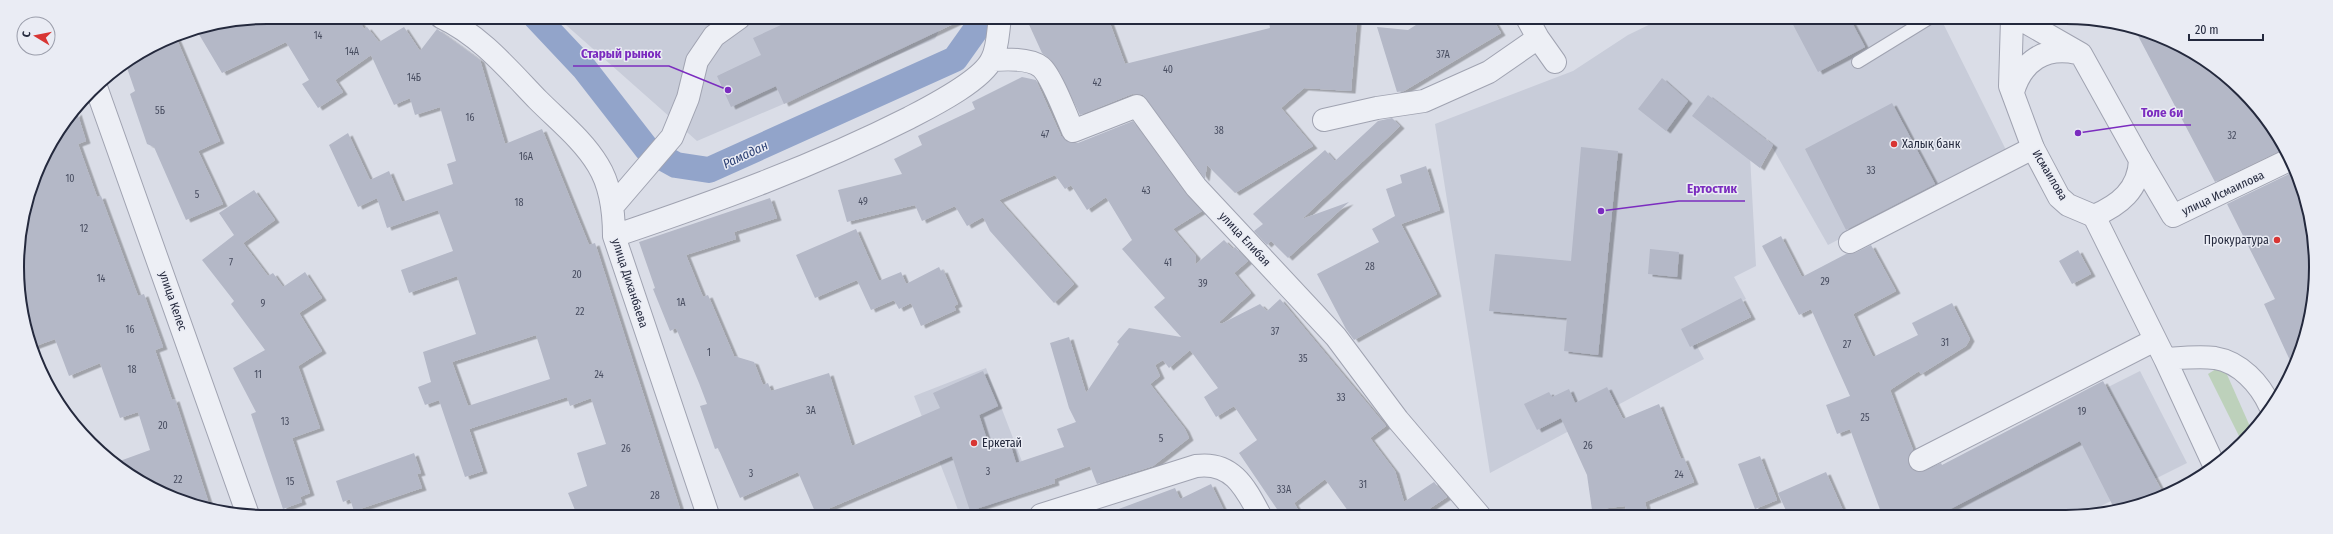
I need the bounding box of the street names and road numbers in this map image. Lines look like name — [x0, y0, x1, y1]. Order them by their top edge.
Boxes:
street label: Исмаилова — [2029, 147, 2071, 203]
street label: улица Исмаилова — [2180, 168, 2266, 218]
street label: улица Елибая — [1216, 209, 1274, 269]
street label: улица Диханбаева — [609, 237, 651, 330]
street label: улица Келес — [156, 269, 190, 333]

